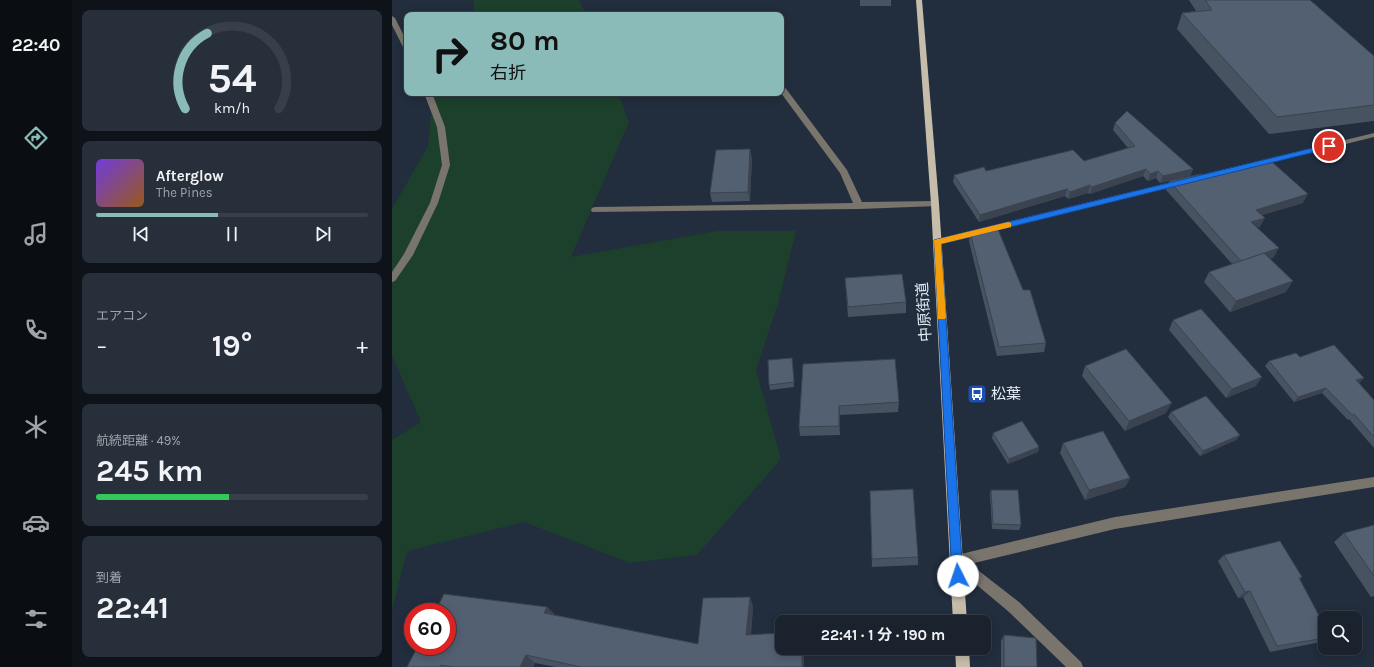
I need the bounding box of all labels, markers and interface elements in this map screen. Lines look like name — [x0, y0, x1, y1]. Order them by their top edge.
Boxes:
text: 80 m — [490, 24, 559, 57]
icon: right — [424, 28, 476, 80]
text: 22:40 — [12, 34, 60, 56]
text: 54 — [208, 54, 257, 102]
text: 右折 — [490, 62, 526, 84]
text: km/h — [214, 99, 250, 116]
icon: directions — [22, 124, 50, 152]
pin — [1312, 129, 1346, 163]
icon: arrive — [1318, 135, 1340, 157]
text: Afterglow — [156, 167, 224, 185]
text: The Pines — [156, 185, 213, 200]
icon: music — [22, 220, 50, 248]
icon: previous — [130, 223, 152, 245]
icon: pause — [221, 223, 243, 245]
icon: next — [312, 223, 334, 245]
street label: 中原街道 — [913, 281, 935, 343]
text: エアコン — [96, 308, 148, 323]
icon: phone — [22, 316, 50, 344]
text: 19° — [212, 328, 252, 364]
text: − — [96, 333, 108, 359]
text: + — [356, 333, 368, 359]
bus stop icon: 松葉 — [966, 383, 988, 405]
place label: 松葉 — [991, 385, 1021, 403]
icon: climate — [22, 413, 50, 441]
text: 航続距離 · 49% — [96, 433, 181, 448]
text: 245 km — [96, 453, 203, 489]
icon: car — [22, 509, 50, 537]
position arrow — [937, 555, 979, 597]
text: 到着 — [96, 570, 122, 585]
text: 22:41 — [96, 590, 169, 626]
speed limit sign: 60 — [404, 603, 456, 655]
icon: filters — [22, 605, 50, 633]
map controls — [1318, 611, 1362, 655]
button: search — [1318, 611, 1362, 655]
text: 22:41 · 1 分 · 190 m — [821, 626, 945, 644]

